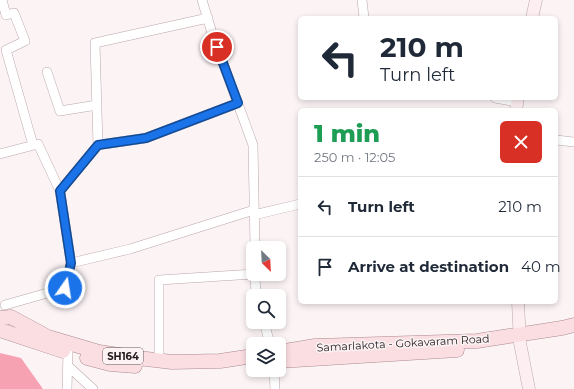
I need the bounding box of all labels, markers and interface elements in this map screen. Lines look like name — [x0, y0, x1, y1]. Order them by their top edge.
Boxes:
pin — [200, 30, 234, 64]
text: 210 m — [380, 30, 464, 64]
icon: left — [314, 32, 366, 84]
icon: arrive — [206, 36, 228, 58]
text: Turn left — [380, 64, 455, 86]
text: 1 min — [314, 119, 380, 148]
button: close — [500, 121, 542, 163]
text: 250 m · 12:05 — [314, 149, 395, 165]
icon: left — [314, 196, 336, 218]
text: Turn left — [348, 197, 415, 216]
text: 210 m — [498, 197, 542, 216]
north arrow — [246, 241, 286, 281]
map controls — [246, 241, 286, 377]
icon: arrive — [314, 256, 336, 278]
text: Arrive at destination — [348, 257, 509, 276]
text: 40 m — [521, 257, 561, 276]
position arrow — [44, 267, 86, 309]
button: search — [246, 289, 286, 329]
street label: Samarlakota - Gokavaram Road — [316, 331, 490, 355]
button: layers — [246, 337, 286, 377]
road number: SH164 — [103, 348, 143, 364]

